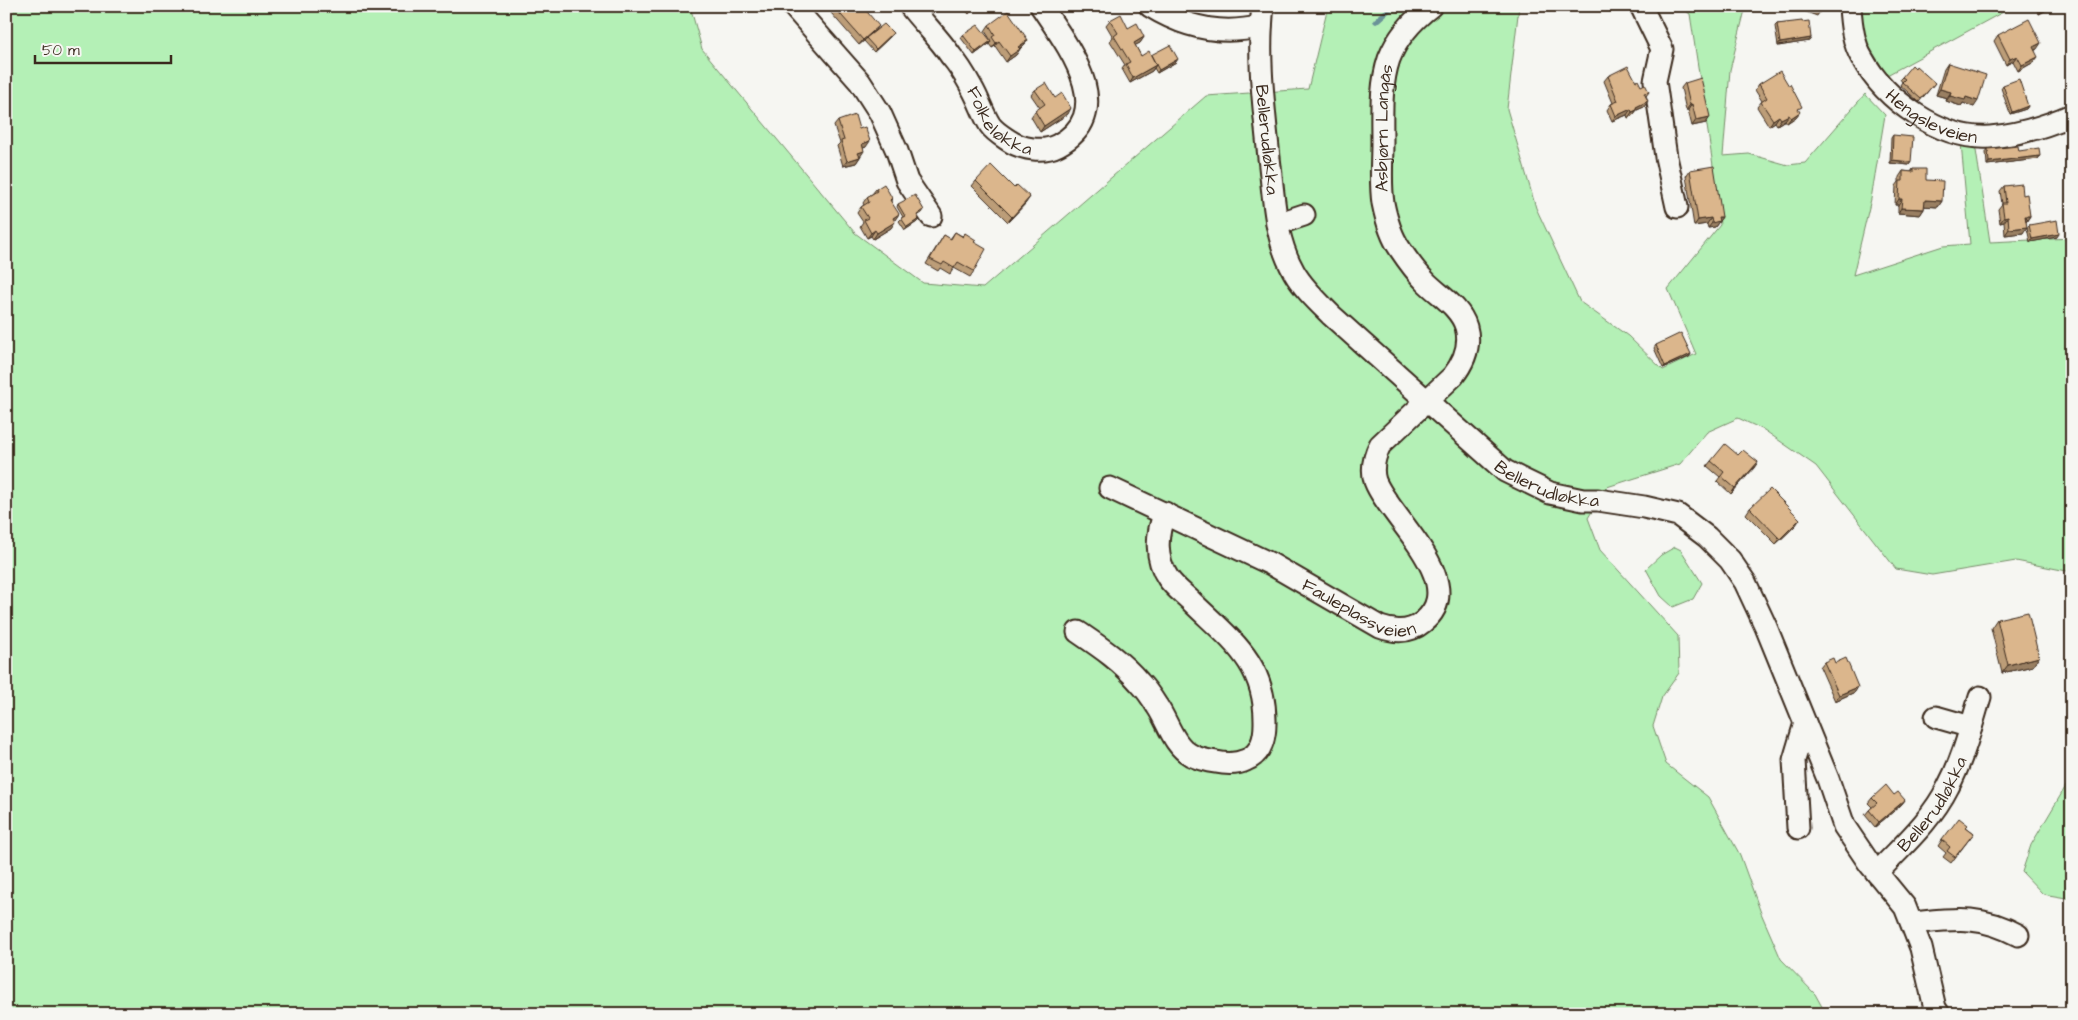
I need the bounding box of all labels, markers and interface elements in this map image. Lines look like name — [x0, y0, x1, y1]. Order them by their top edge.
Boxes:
scale bar — [35, 32, 171, 64]
text: 50 m — [42, 40, 80, 61]
street label: Asbjørn Langås — [1369, 61, 1400, 193]
street label: Folkeløkka — [960, 82, 1034, 162]
street label: Bellerudløkka — [1249, 84, 1285, 196]
street label: Hengsleveien — [1880, 84, 1979, 150]
street label: Bellerudløkka — [1488, 455, 1599, 513]
street label: Fauleplassveien — [1297, 573, 1419, 644]
street label: Bellerudløkka — [1892, 753, 1973, 858]

